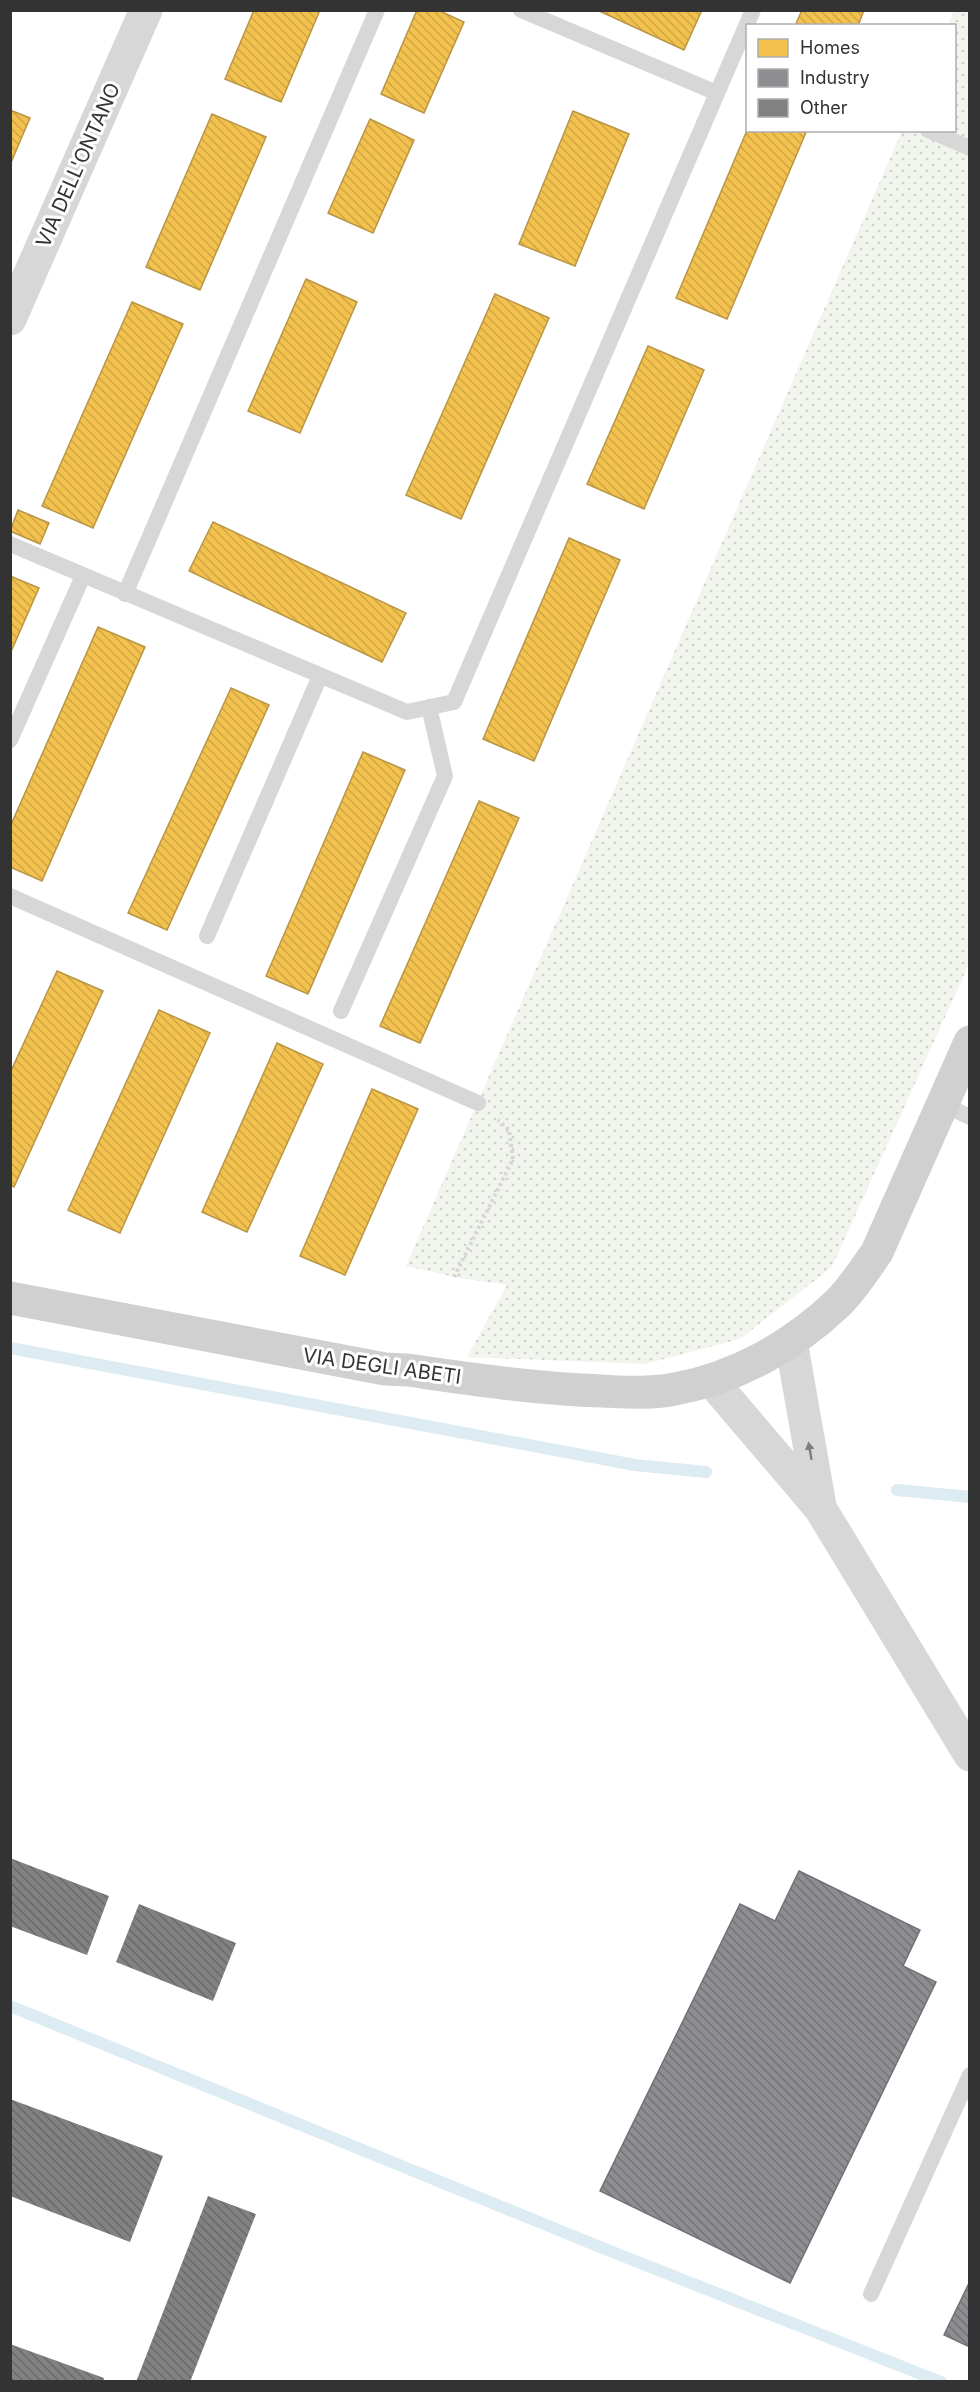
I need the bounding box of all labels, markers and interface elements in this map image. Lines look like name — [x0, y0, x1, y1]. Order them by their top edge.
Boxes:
legend — [746, 24, 956, 132]
text: Homes — [800, 37, 860, 58]
text: Industry — [800, 67, 870, 88]
street label: VIA DELL'ONTANO — [31, 79, 125, 251]
text: Other — [800, 97, 848, 118]
street label: VIA DEGLI ABETI — [301, 1343, 463, 1389]
one-way arrow — [805, 1441, 814, 1460]

